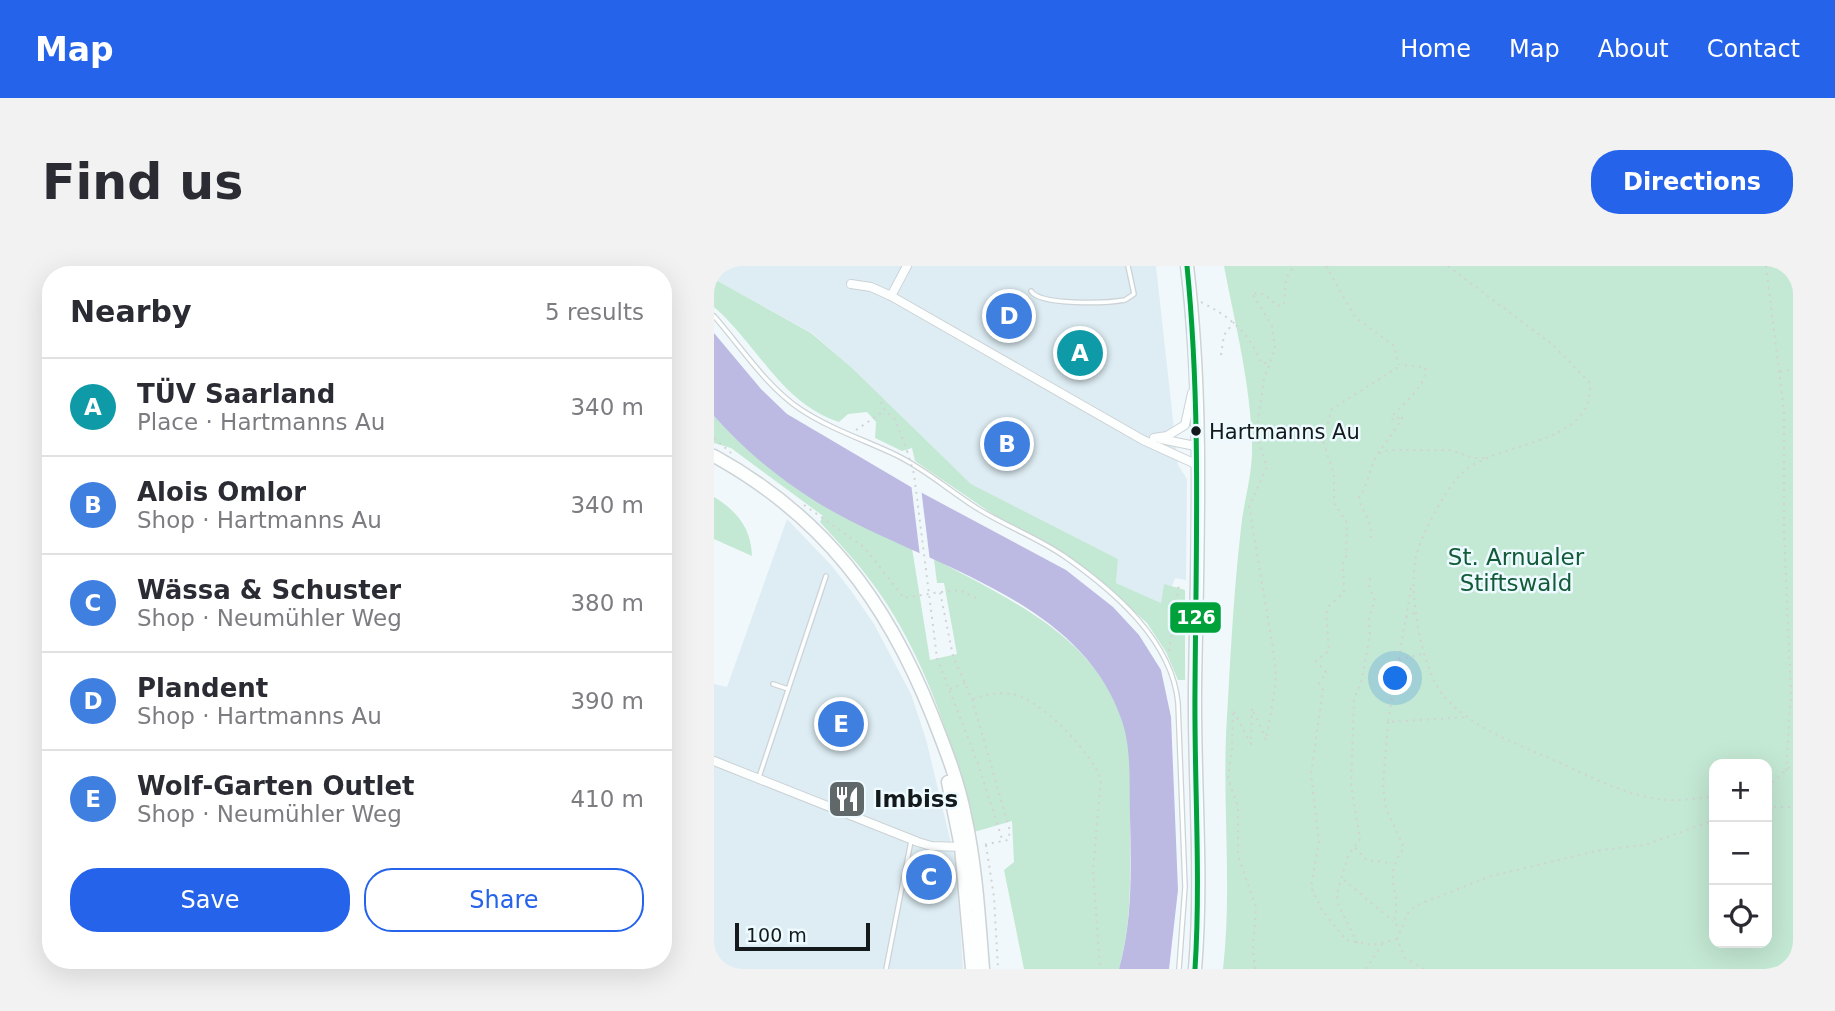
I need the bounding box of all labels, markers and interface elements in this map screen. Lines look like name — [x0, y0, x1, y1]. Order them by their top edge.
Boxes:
text: Map — [35, 30, 114, 69]
text: Home — [1400, 35, 1471, 63]
text: Map — [1509, 35, 1560, 63]
text: About — [1598, 35, 1669, 63]
text: Contact — [1707, 35, 1800, 63]
button: Directions — [1591, 150, 1793, 214]
text: Find us — [42, 154, 243, 211]
pin: D — [986, 290, 1032, 342]
text: Nearby — [70, 294, 192, 329]
text: 5 results — [545, 299, 644, 325]
pin: A — [1057, 327, 1103, 379]
text: TÜV Saarland — [137, 379, 335, 409]
text: A — [84, 394, 102, 420]
text: 340 m — [570, 394, 644, 420]
text: Place · Hartmanns Au — [137, 409, 385, 435]
pin: B — [984, 418, 1030, 470]
place label: Hartmanns Au — [1209, 420, 1360, 444]
marker: Hartmanns Au — [1189, 424, 1203, 438]
text: Alois Omlor — [137, 477, 306, 507]
text: B — [84, 492, 102, 518]
text: 340 m — [570, 492, 644, 518]
text: Shop · Hartmanns Au — [137, 507, 382, 533]
park label: St. Arnualer Stiftswald — [1448, 544, 1585, 596]
text: Wässa & Schuster — [137, 575, 401, 605]
text: C — [85, 590, 101, 616]
text: 380 m — [570, 590, 644, 616]
line badge: 126 — [1169, 601, 1222, 634]
text: Shop · Neumühler Weg — [137, 605, 402, 631]
text: 126 — [1176, 606, 1216, 628]
your location — [1378, 661, 1412, 695]
text: Plandent — [137, 673, 268, 703]
text: D — [83, 688, 103, 714]
text: 390 m — [570, 688, 644, 714]
pin: E — [818, 698, 864, 750]
text: Shop · Hartmanns Au — [137, 703, 382, 729]
map controls — [1709, 759, 1772, 948]
button: + — [1709, 759, 1772, 822]
text: Wolf-Garten Outlet — [137, 771, 415, 801]
restaurant icon: Imbiss — [826, 778, 868, 820]
text: E — [85, 786, 101, 812]
text: 410 m — [570, 786, 644, 812]
place label: Imbiss — [874, 786, 958, 812]
text: Shop · Neumühler Weg — [137, 801, 402, 827]
button: − — [1709, 822, 1772, 885]
pin: C — [906, 851, 952, 903]
button: Save — [70, 868, 350, 932]
button: Share — [364, 868, 644, 932]
button: locate — [1709, 885, 1772, 948]
scale bar — [735, 920, 870, 952]
text: 100 m — [746, 924, 807, 946]

